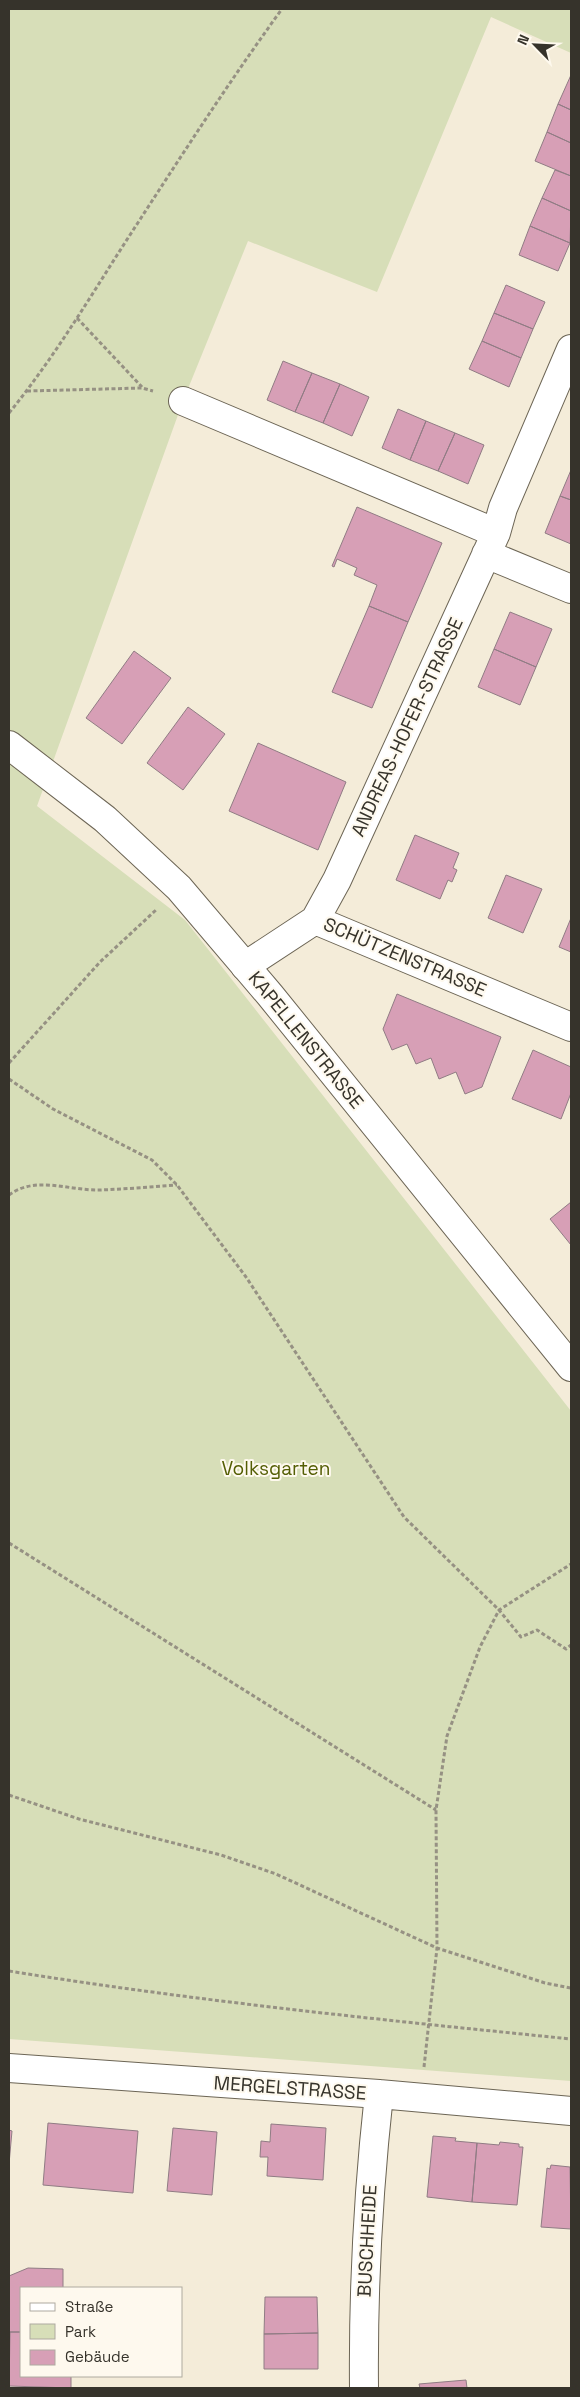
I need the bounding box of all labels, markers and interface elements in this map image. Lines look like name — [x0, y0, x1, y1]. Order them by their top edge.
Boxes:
north arrow — [510, 20, 560, 70]
text: N — [513, 32, 533, 48]
street label: ANDREAS-HOFER-STRASSE — [345, 613, 469, 841]
street label: SCHÜTZENSTRASSE — [320, 911, 490, 1003]
street label: KAPELLENSTRASSE — [243, 966, 369, 1114]
park label: Volksgarten — [221, 1456, 331, 1481]
street label: MERGELSTRASSE — [213, 2070, 367, 2106]
street label: BUSCHHEIDE — [352, 2184, 382, 2298]
legend — [20, 2287, 182, 2377]
text: Straße — [65, 2297, 114, 2316]
text: Park — [65, 2322, 96, 2341]
text: Gebäude — [65, 2347, 130, 2366]

